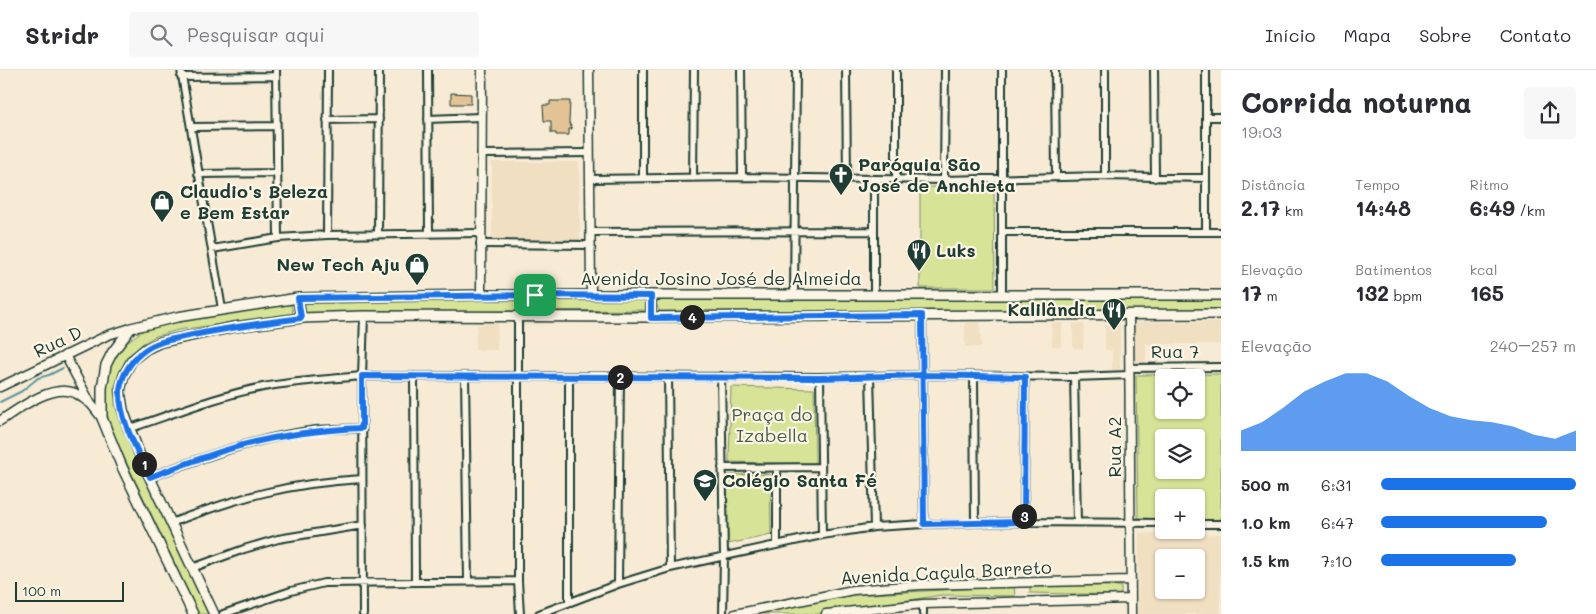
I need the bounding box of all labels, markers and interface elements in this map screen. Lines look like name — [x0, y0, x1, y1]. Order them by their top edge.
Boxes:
search box — [129, 12, 479, 57]
text: Stridr — [25, 19, 99, 50]
icon: search — [147, 21, 175, 49]
text: Pesquisar aqui — [187, 22, 325, 47]
text: Início — [1265, 23, 1315, 47]
text: Mapa — [1343, 23, 1391, 47]
text: Sobre — [1419, 23, 1472, 47]
text: Contato — [1500, 23, 1571, 47]
text: Corrida noturna — [1241, 84, 1472, 120]
button: share — [1524, 87, 1576, 139]
text: 19:03 — [1241, 121, 1282, 142]
place label: Paróquia São José de Anchieta — [858, 152, 1016, 197]
church icon: Paróquia São José de Anchieta — [828, 162, 854, 196]
text: Distância — [1241, 175, 1306, 194]
text: Tempo — [1355, 175, 1400, 194]
text: Ritmo — [1470, 175, 1509, 194]
place label: Claudio's Beleza e Bem Estar — [180, 179, 328, 224]
shop icon: Claudio's Beleza e Bem Estar — [149, 189, 175, 223]
text: 2.17 — [1241, 194, 1280, 221]
text: 14:48 — [1355, 194, 1411, 221]
text: 6:49 — [1470, 194, 1515, 221]
text: km — [1280, 201, 1303, 220]
text: /km — [1515, 201, 1545, 220]
restaurant icon: Luks — [906, 238, 932, 272]
place label: Luks — [936, 238, 976, 262]
place label: New Tech Aju — [277, 252, 400, 276]
shop icon: New Tech Aju — [404, 252, 430, 286]
text: Elevação — [1241, 260, 1303, 279]
text: Batimentos — [1355, 260, 1432, 279]
text: kcal — [1470, 260, 1498, 279]
street label: Avenida Josino José de Almeida — [580, 266, 862, 290]
pin — [514, 274, 556, 316]
text: 17 — [1241, 279, 1262, 306]
text: 132 — [1355, 279, 1389, 306]
text: 165 — [1470, 279, 1504, 306]
icon: arrive — [521, 281, 549, 309]
text: m — [1262, 286, 1278, 305]
text: bpm — [1389, 286, 1422, 305]
place label: Kalilândia — [1007, 297, 1096, 321]
restaurant icon: Kalilândia — [1101, 297, 1127, 331]
pin: 4 — [680, 304, 704, 330]
text: 4 — [688, 308, 697, 327]
street label: Rua D — [30, 319, 86, 363]
text: Elevação — [1241, 335, 1311, 356]
text: 240–257 m — [1490, 335, 1576, 356]
street label: Rua 7 — [1151, 339, 1199, 363]
pin: 2 — [608, 364, 632, 390]
text: 2 — [617, 368, 624, 387]
map controls — [1155, 369, 1205, 599]
button: locate — [1155, 369, 1205, 419]
park label: Praça do Izabella — [732, 402, 813, 447]
street label: Rua A2 — [1102, 417, 1126, 477]
button: layers — [1155, 429, 1205, 479]
pin: 1 — [132, 452, 156, 476]
text: 1 — [141, 455, 148, 474]
school or university icon: Colégio Santa Fé — [692, 468, 718, 502]
place label: Colégio Santa Fé — [722, 468, 877, 492]
text: 500 m — [1241, 474, 1289, 495]
text: 6:31 — [1321, 474, 1352, 495]
button: + — [1155, 489, 1205, 539]
pin: 3 — [1012, 504, 1036, 528]
text: 3 — [1020, 507, 1029, 526]
text: 1.0 km — [1241, 512, 1290, 533]
text: 6:47 — [1321, 512, 1354, 533]
button: − — [1155, 549, 1205, 599]
text: 1.5 km — [1241, 550, 1289, 571]
text: 7:10 — [1321, 550, 1352, 571]
street label: Avenida Caçula Barreto — [840, 554, 1052, 590]
scale bar — [15, 579, 124, 602]
text: 100 m — [22, 581, 61, 600]

